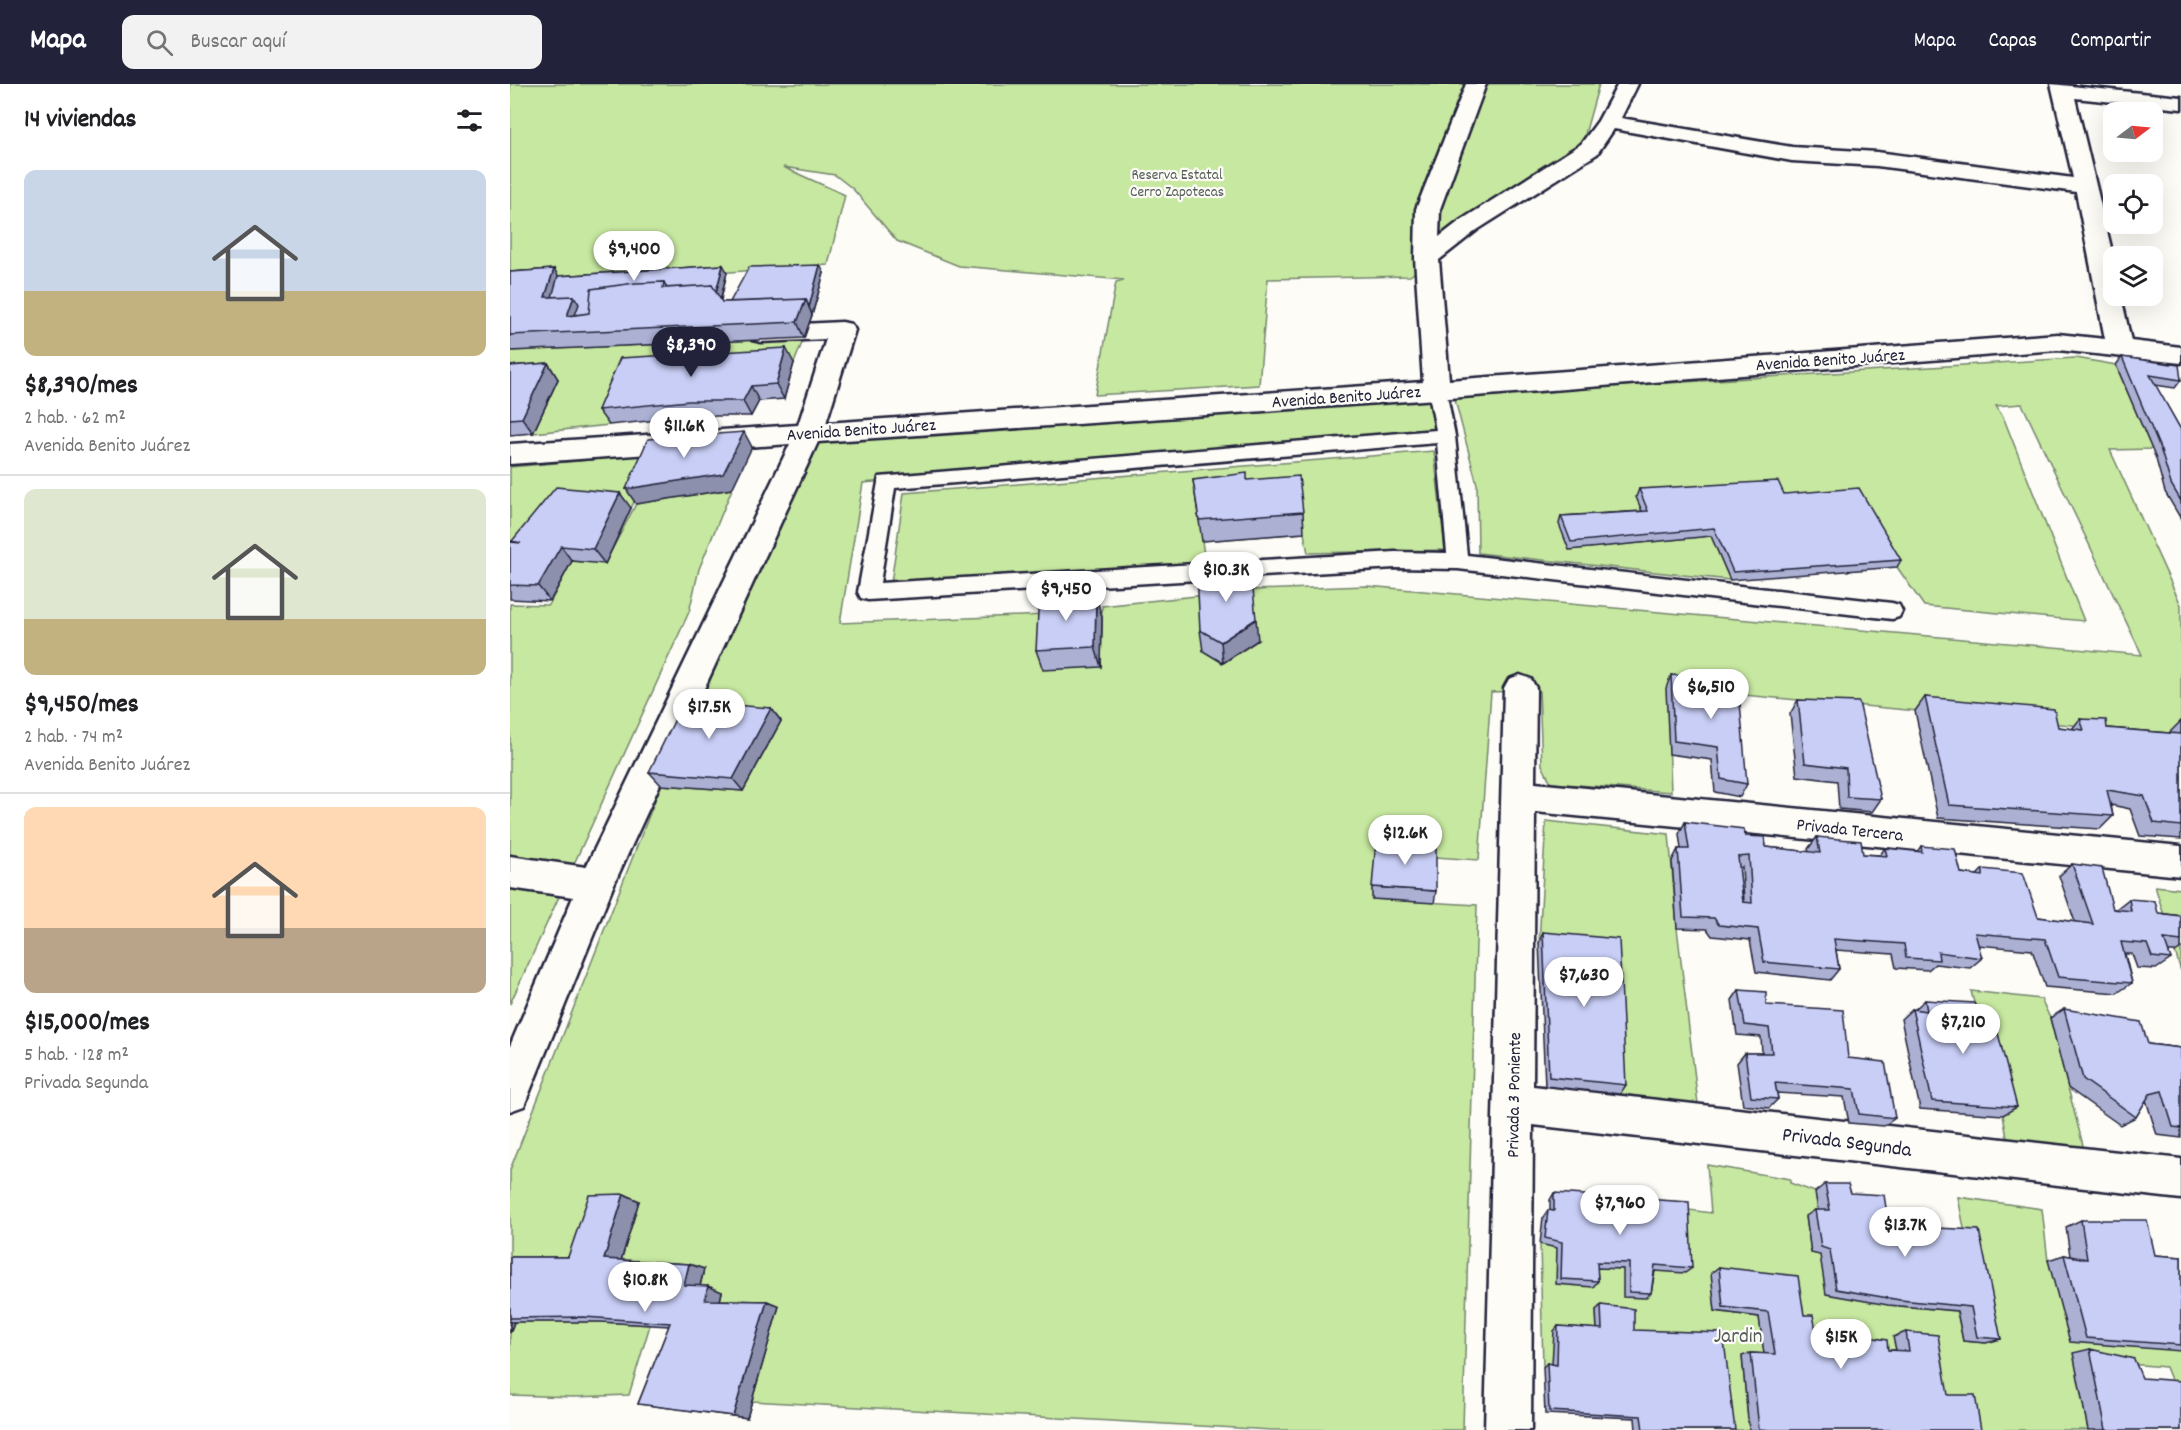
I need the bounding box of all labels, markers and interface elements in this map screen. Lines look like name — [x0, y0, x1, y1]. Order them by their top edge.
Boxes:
search box — [122, 15, 542, 69]
text: Mapa — [30, 22, 86, 62]
icon: search — [143, 26, 176, 59]
text: Buscar aquí — [191, 27, 286, 58]
text: Mapa — [1914, 27, 1956, 57]
text: Capas — [1989, 27, 2037, 57]
text: Compartir — [2070, 27, 2151, 57]
text: 14 viviendas — [24, 102, 136, 139]
north arrow — [2103, 102, 2163, 162]
map controls — [2103, 102, 2163, 306]
icon: filters — [453, 104, 486, 137]
park label: Reserva Estatal Cerro Zapotecas — [1130, 165, 1224, 204]
button: locate — [2103, 174, 2163, 234]
icon: home — [201, 209, 309, 317]
pin: $9,400 — [585, 231, 683, 282]
text: $9,400 — [607, 236, 661, 264]
button: layers — [2103, 246, 2163, 306]
pin: $8,390 — [642, 327, 740, 378]
text: $8,390 — [666, 332, 716, 360]
street label: Avenida Benito Juárez — [1755, 344, 1906, 379]
text: $8,390/mes — [24, 368, 138, 405]
street label: Avenida Benito Juárez — [1271, 381, 1422, 416]
text: 2 hab. · 62 m² — [24, 405, 126, 433]
pin: $11.6K — [635, 408, 733, 459]
text: $11.6K — [663, 413, 705, 441]
street label: Avenida Benito Juárez — [786, 414, 937, 449]
text: Avenida Benito Juárez — [24, 433, 190, 461]
icon: home — [201, 528, 309, 636]
pin: $10.3K — [1177, 552, 1275, 603]
text: $10.3K — [1203, 557, 1249, 585]
pin: $9,450 — [1017, 571, 1115, 622]
text: $9,450 — [1040, 576, 1092, 604]
pin: $6,510 — [1662, 669, 1760, 720]
text: $6,510 — [1687, 674, 1735, 702]
text: $9,450/mes — [24, 687, 139, 724]
pin: $17.5K — [660, 689, 758, 740]
text: $17.5K — [687, 694, 731, 722]
text: 2 hab. · 74 m² — [24, 724, 123, 752]
text: Avenida Benito Juárez — [24, 752, 190, 780]
street label: Privada Tercera — [1795, 813, 1905, 850]
pin: $12.6K — [1356, 815, 1454, 866]
text: $12.6K — [1382, 820, 1428, 848]
icon: home — [201, 846, 309, 954]
pin: $7,630 — [1535, 957, 1633, 1008]
text: $7,630 — [1558, 962, 1610, 990]
pin: $7,210 — [1914, 1004, 2012, 1055]
text: $15,000/mes — [24, 1005, 150, 1042]
text: $7,210 — [1940, 1009, 1986, 1037]
street label: Privada 3 Poniente — [1502, 1032, 1529, 1158]
text: 5 hab. · 128 m² — [24, 1042, 129, 1070]
text: Privada Segunda — [24, 1070, 148, 1098]
street label: Privada Segunda — [1780, 1121, 1914, 1167]
pin: $7,960 — [1571, 1185, 1669, 1236]
text: $7,960 — [1594, 1190, 1646, 1218]
pin: $13.7K — [1856, 1207, 1954, 1258]
text: $13.7K — [1883, 1212, 1927, 1240]
pin: $10.8K — [596, 1262, 694, 1313]
text: $10.8K — [622, 1267, 668, 1295]
pin: $15K — [1805, 1319, 1877, 1370]
park label: Jardin — [1714, 1323, 1762, 1353]
text: $15K — [1824, 1324, 1858, 1352]

